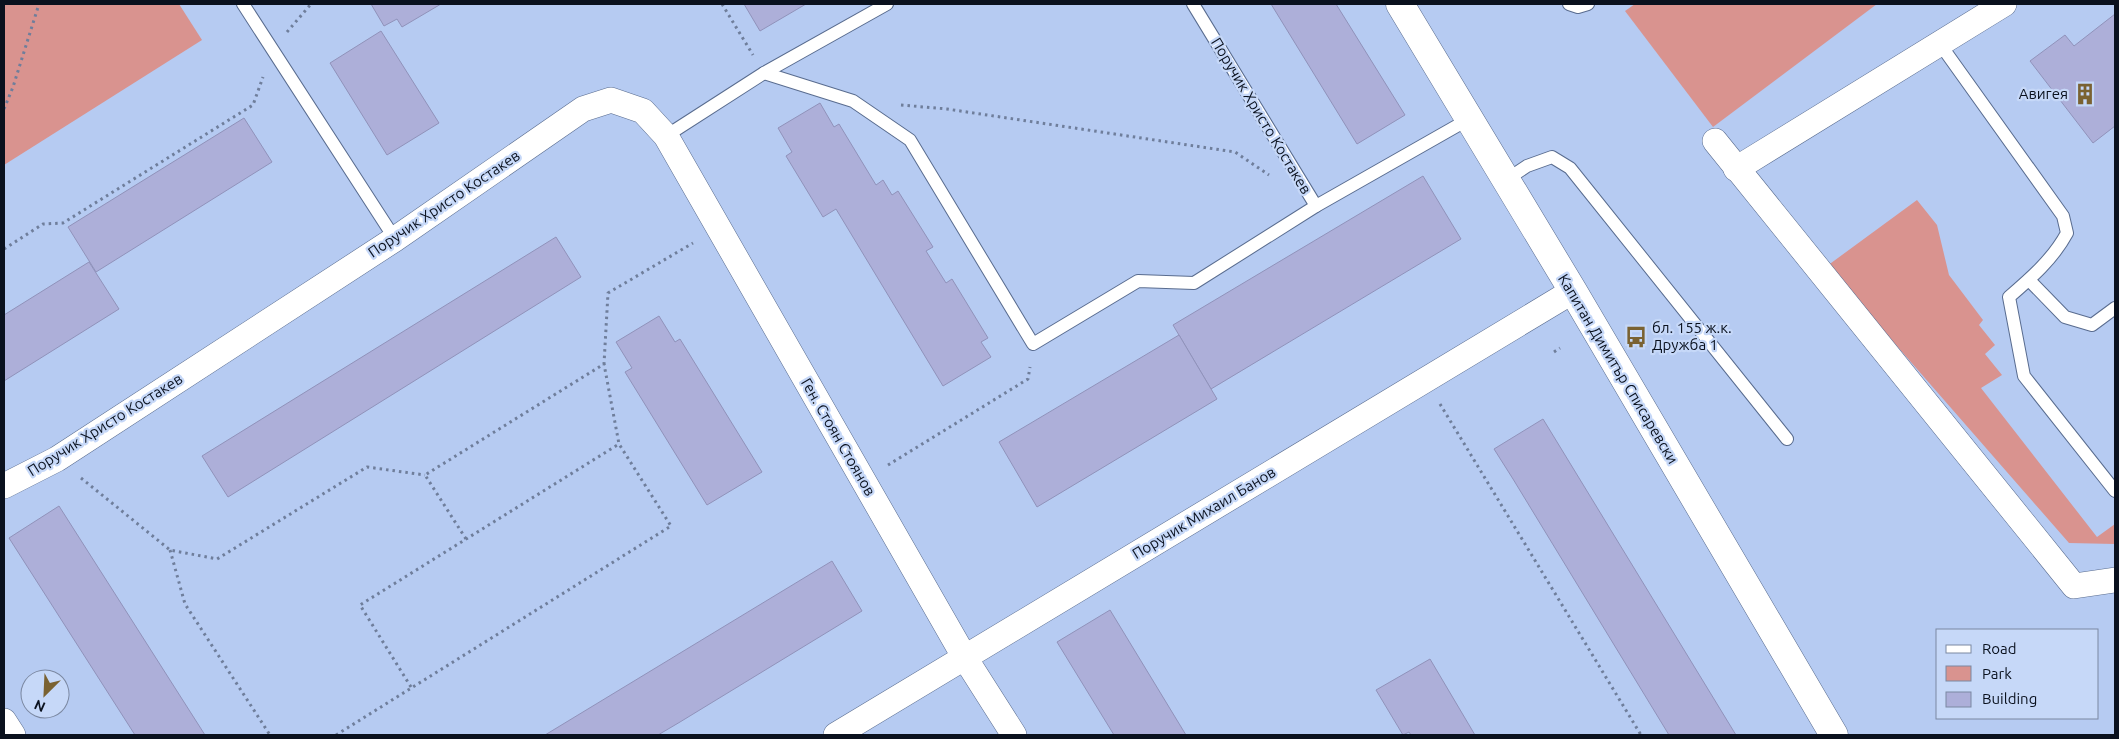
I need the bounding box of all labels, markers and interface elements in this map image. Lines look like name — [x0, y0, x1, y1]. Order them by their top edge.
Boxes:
street label: Поручик Христо Костакев — [1208, 35, 1315, 197]
building icon: Авигея — [2072, 81, 2098, 107]
place label: Авигея — [2019, 85, 2068, 102]
street label: Поручик Христо Костакев — [365, 146, 523, 261]
street label: Капитан Димитър Списаревски — [1555, 271, 1682, 467]
place label: бл. 155 ж.к. Дружба 1 — [1652, 319, 1732, 353]
bus stop icon: бл. 155 ж.к. Дружба 1 — [1623, 324, 1649, 350]
street label: Поручик Христо Костакев — [24, 370, 185, 479]
street label: Ген. Стоян Стоянов — [798, 375, 879, 499]
street label: Поручик Михаил Банов — [1129, 463, 1278, 562]
legend — [1936, 629, 2099, 719]
text: Road — [1982, 640, 2017, 657]
text: Park — [1982, 665, 2012, 682]
north arrow — [20, 669, 70, 719]
text: Building — [1982, 690, 2037, 707]
text: N — [32, 696, 48, 715]

